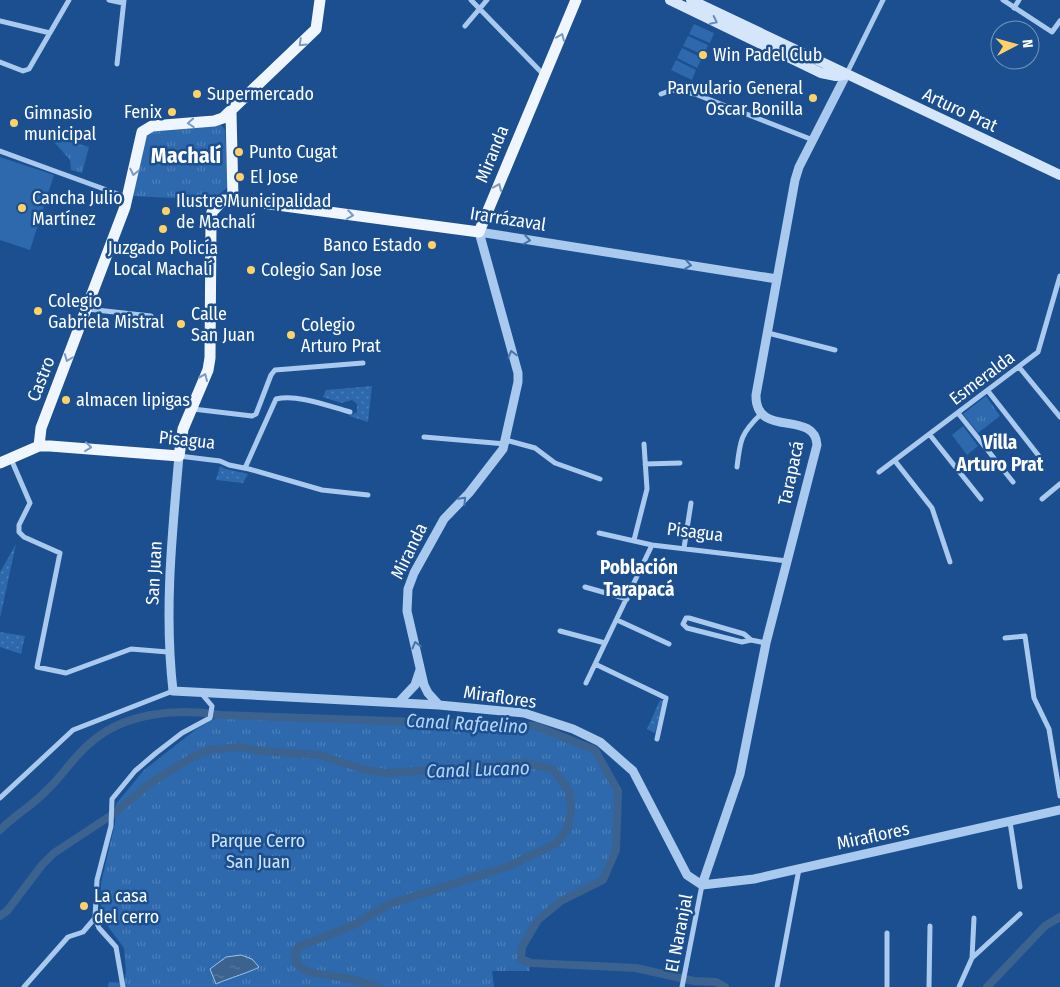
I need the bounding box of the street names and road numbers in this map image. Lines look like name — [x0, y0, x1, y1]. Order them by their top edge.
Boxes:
street label: Arturo Prat — [919, 83, 1001, 137]
street label: Miranda — [471, 122, 513, 186]
street label: Irarrázaval — [468, 202, 548, 236]
street label: Esmeralda — [945, 346, 1019, 410]
street label: Castro — [22, 353, 60, 405]
street label: Pisagua — [158, 426, 217, 454]
street label: Tarapacá — [773, 439, 809, 507]
street label: Pisagua — [666, 518, 725, 546]
street label: Miranda — [386, 519, 432, 583]
street label: San Juan — [141, 540, 167, 606]
street label: Miraflores — [462, 681, 538, 713]
street label: Miraflores — [835, 818, 912, 854]
street label: El Naranjal — [661, 892, 697, 974]

